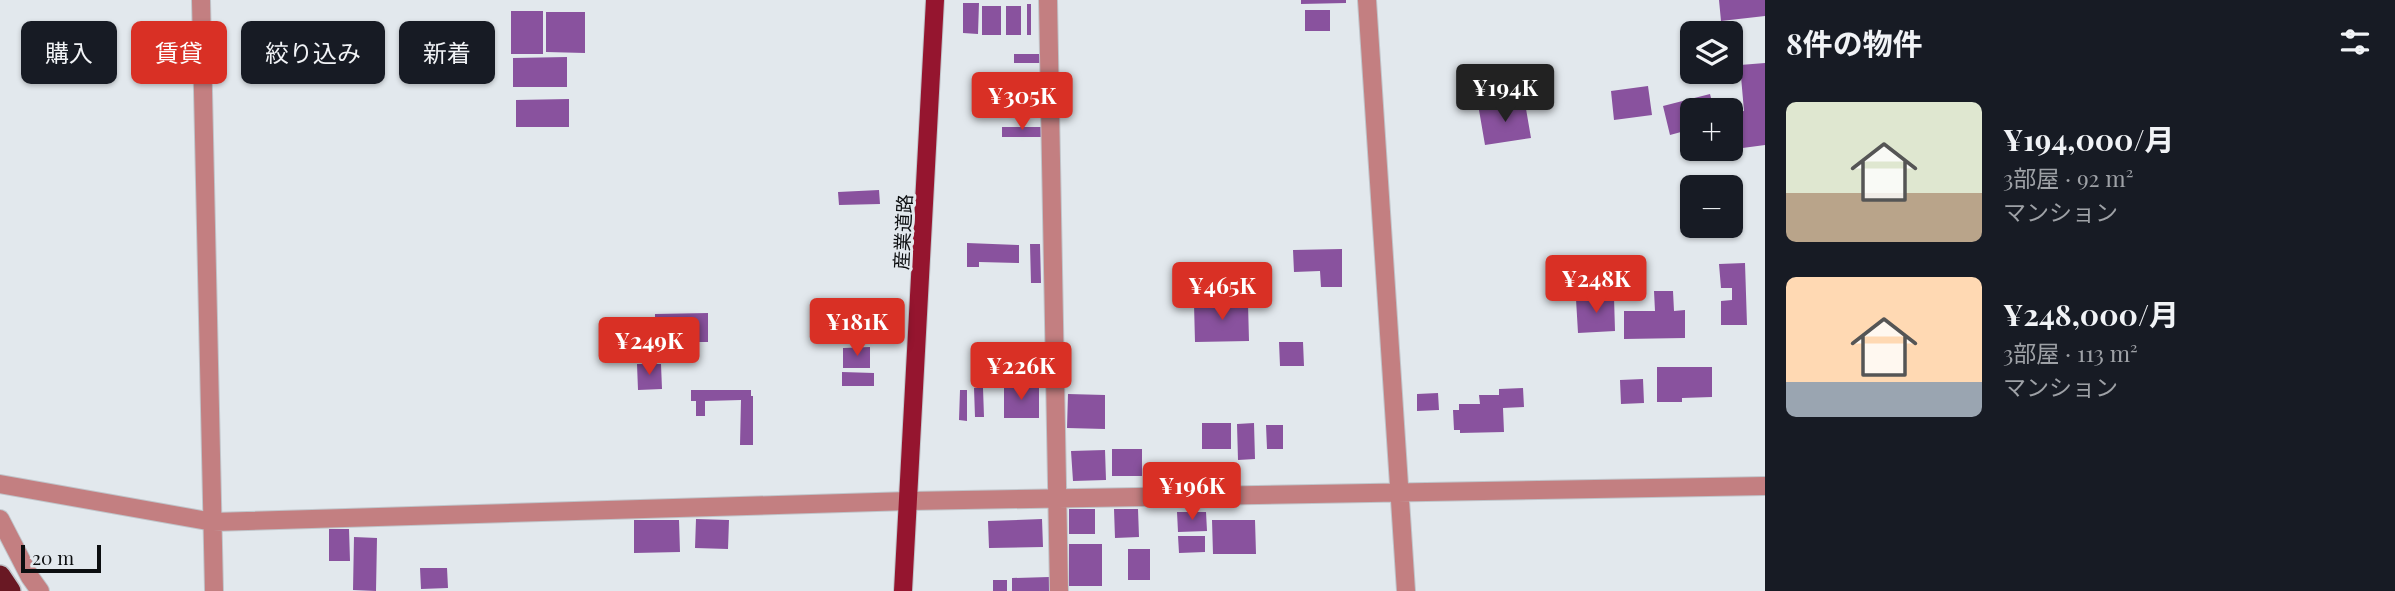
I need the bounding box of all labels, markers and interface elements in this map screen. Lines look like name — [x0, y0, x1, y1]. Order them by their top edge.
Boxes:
chip: 購入 — [21, 21, 117, 84]
chip: 賃貸 — [131, 21, 227, 84]
chip: 絞り込み — [241, 21, 385, 84]
chip: 新着 — [399, 21, 495, 84]
map controls — [1680, 21, 1743, 238]
button: layers — [1680, 21, 1743, 84]
text: 8件の物件 — [1786, 23, 1923, 63]
icon: filters — [2336, 23, 2374, 61]
pin: ¥194K — [1456, 64, 1554, 124]
text: ¥194K — [1472, 71, 1538, 102]
pin: ¥305K — [973, 72, 1071, 132]
text: ¥305K — [988, 79, 1056, 110]
button: + — [1680, 98, 1743, 161]
text: ¥194,000/月 — [2003, 119, 2174, 159]
icon: home — [1842, 130, 1926, 214]
text: 3部屋 · 92 m² — [2003, 162, 2134, 193]
button: − — [1680, 175, 1743, 238]
street label: 産業道路 — [887, 193, 917, 271]
text: マンション — [2003, 196, 2118, 227]
pin: ¥248K — [1547, 256, 1645, 315]
pin: ¥465K — [1173, 262, 1271, 322]
text: ¥248K — [1561, 262, 1631, 293]
text: ¥465K — [1188, 269, 1256, 300]
text: ¥248,000/月 — [2003, 294, 2179, 334]
pin: ¥181K — [808, 298, 906, 358]
text: ¥181K — [826, 305, 888, 336]
icon: home — [1842, 305, 1926, 389]
pin: ¥249K — [600, 318, 698, 377]
text: ¥249K — [615, 324, 683, 355]
text: 3部屋 · 113 m² — [2003, 337, 2138, 368]
pin: ¥226K — [972, 342, 1070, 402]
text: ¥226K — [987, 349, 1055, 380]
text: マンション — [2003, 371, 2118, 402]
pin: ¥196K — [1143, 462, 1241, 522]
text: ¥196K — [1159, 469, 1225, 500]
scale bar — [21, 542, 102, 574]
text: 20 m — [32, 544, 74, 570]

